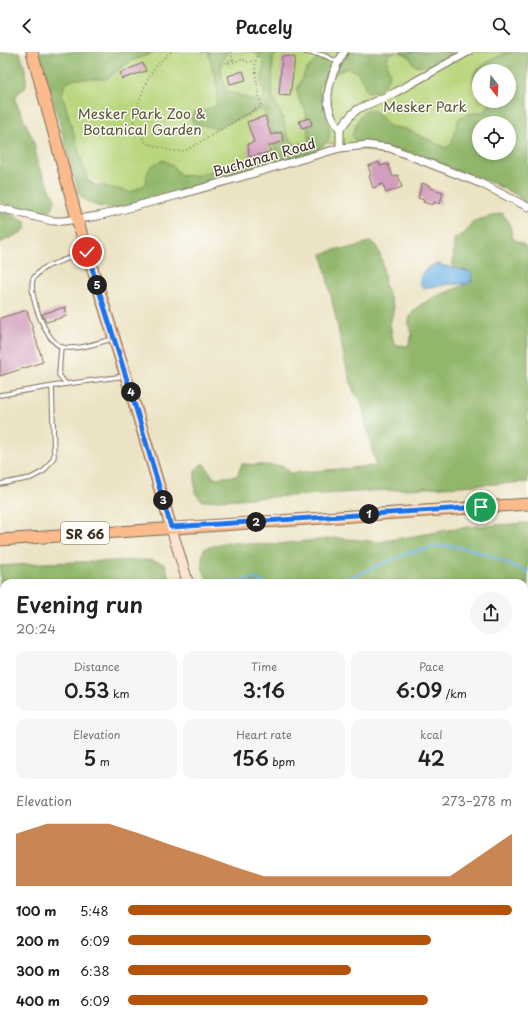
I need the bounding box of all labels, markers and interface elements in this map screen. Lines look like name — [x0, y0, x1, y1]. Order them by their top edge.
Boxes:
text: Pacely — [235, 13, 293, 40]
icon: back — [16, 15, 38, 37]
icon: search — [490, 15, 512, 37]
north arrow — [472, 64, 516, 108]
map controls — [472, 64, 516, 160]
park label: Mesker Park — [383, 96, 468, 117]
park label: Mesker Park Zoo & Botanical Garden — [78, 103, 207, 140]
button: locate — [472, 116, 516, 160]
street label: Buchanan Road — [210, 132, 318, 182]
pin — [70, 235, 104, 269]
icon: check — [76, 241, 98, 263]
pin: 5 — [87, 275, 107, 295]
text: 5 — [93, 276, 101, 293]
pin: 4 — [121, 382, 141, 402]
text: 4 — [127, 383, 135, 400]
pin: 3 — [153, 490, 173, 510]
pin — [464, 490, 498, 524]
text: 3 — [159, 491, 167, 508]
icon: arrive — [470, 496, 492, 518]
pin: 1 — [359, 504, 379, 524]
text: 1 — [366, 505, 372, 522]
pin: 2 — [246, 512, 266, 532]
text: 2 — [252, 513, 260, 530]
road number: SR 66 — [61, 522, 109, 544]
text: Evening run — [16, 587, 143, 620]
button: share — [470, 592, 512, 634]
text: 20:24 — [16, 619, 56, 638]
text: Distance — [74, 658, 120, 675]
text: Time — [251, 658, 277, 675]
text: Pace — [419, 658, 444, 675]
text: 0.53 — [64, 675, 109, 705]
text: 3:16 — [243, 675, 285, 705]
text: 6:09 — [396, 675, 442, 705]
text: km — [109, 685, 129, 702]
text: /km — [442, 685, 467, 702]
text: Elevation — [73, 726, 120, 743]
text: Heart rate — [236, 726, 292, 743]
text: kcal — [420, 726, 442, 743]
text: 5 — [83, 743, 96, 773]
text: 156 — [233, 743, 269, 773]
text: 42 — [418, 743, 445, 773]
text: m — [96, 753, 110, 770]
text: bpm — [269, 753, 295, 770]
text: Elevation — [16, 791, 72, 810]
text: 273–278 m — [441, 791, 512, 810]
text: 100 m — [16, 901, 57, 920]
text: 5:48 — [80, 901, 109, 920]
text: 200 m — [16, 931, 60, 950]
text: 6:09 — [80, 931, 110, 950]
text: 300 m — [16, 961, 60, 980]
text: 6:38 — [80, 961, 110, 980]
text: 400 m — [16, 991, 60, 1010]
text: 6:09 — [80, 991, 110, 1010]

